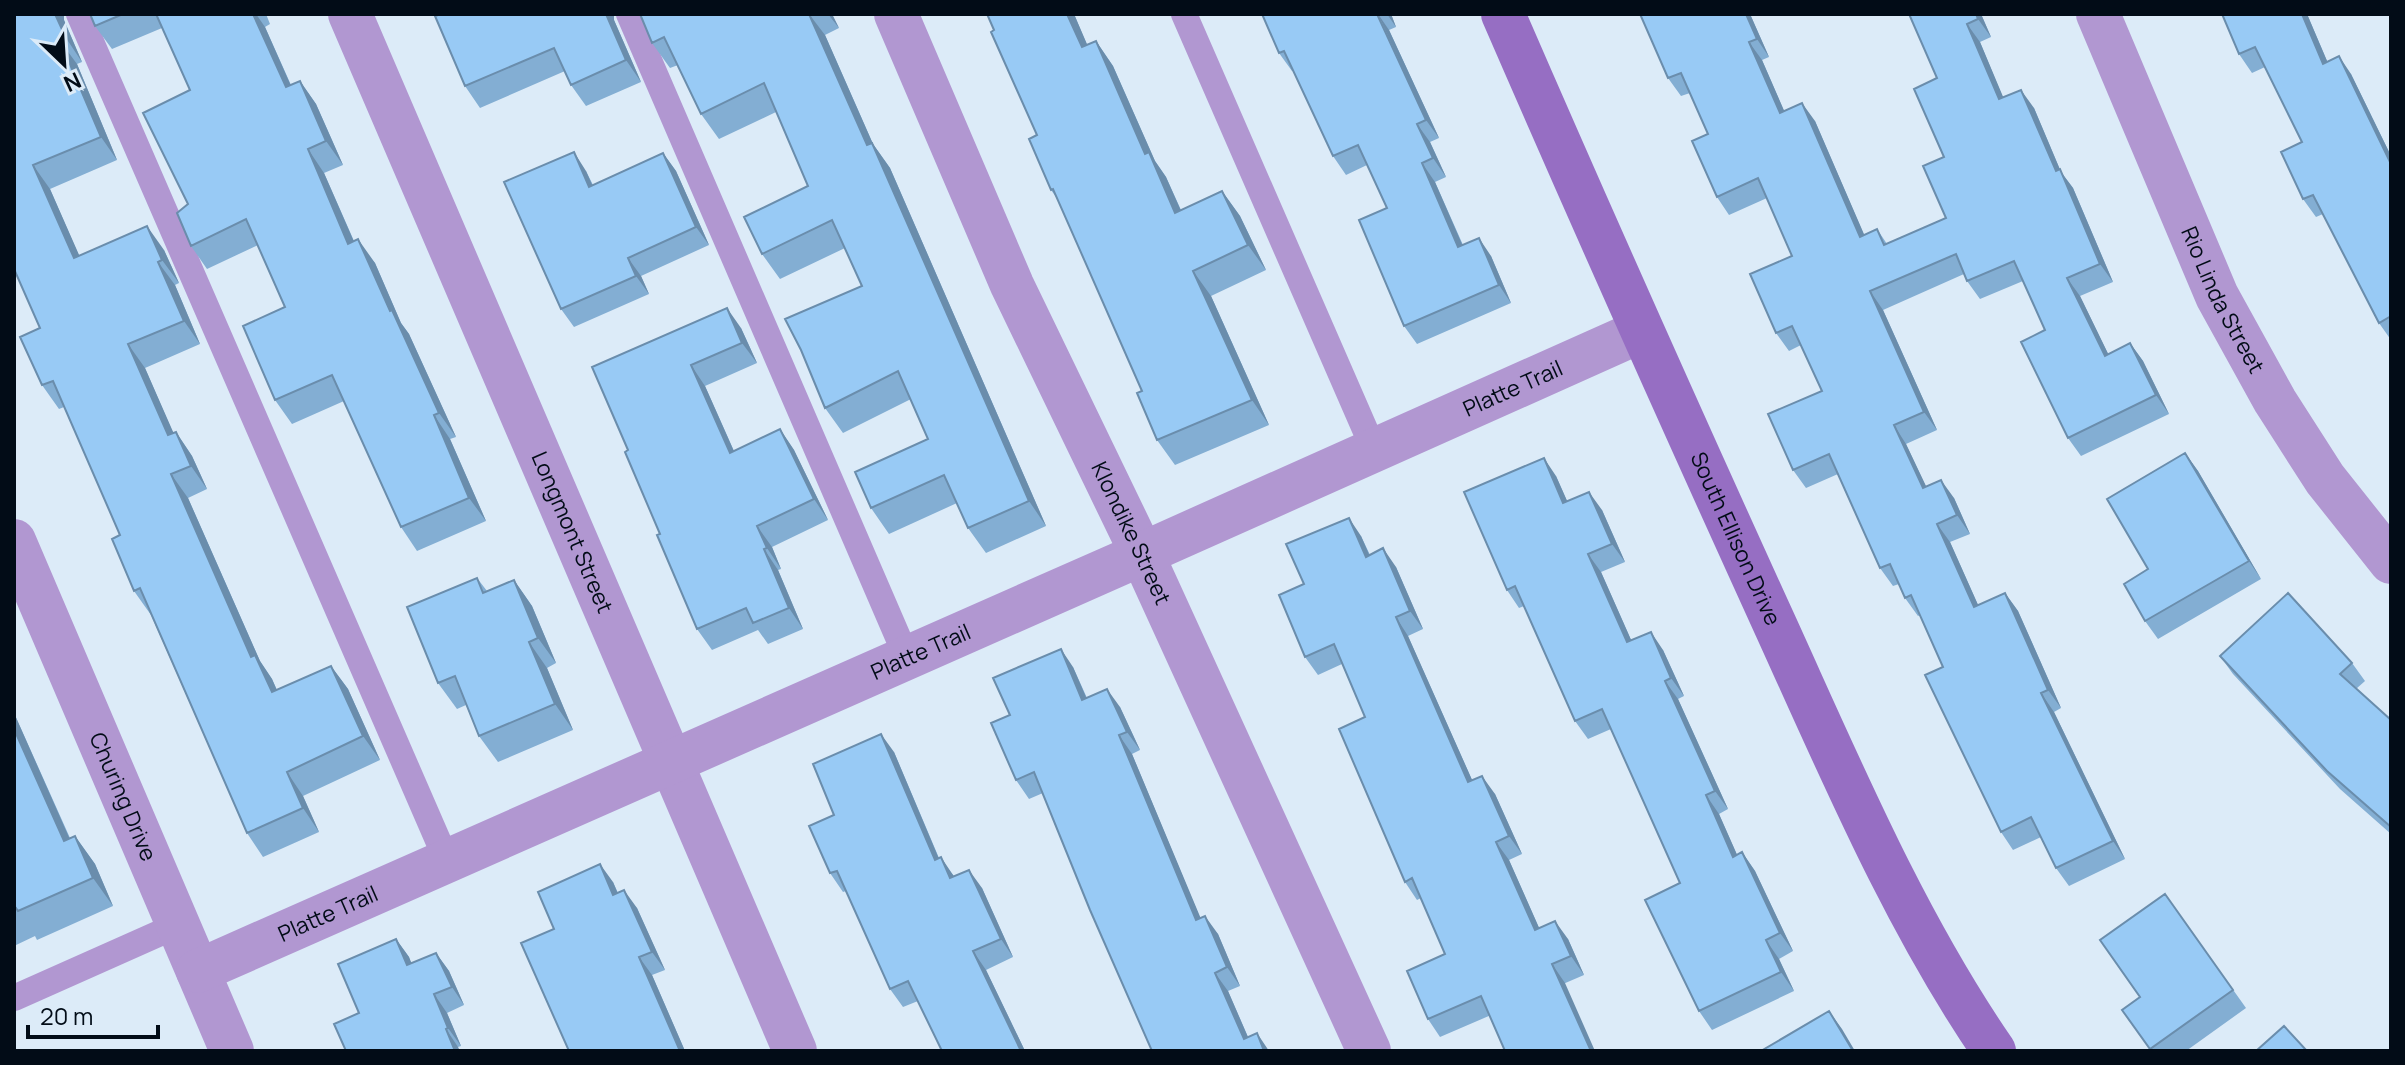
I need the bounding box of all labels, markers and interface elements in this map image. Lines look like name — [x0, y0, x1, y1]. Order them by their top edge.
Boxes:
north arrow — [24, 24, 104, 104]
text: N — [59, 65, 86, 99]
street label: Rio Linda Street — [2174, 222, 2272, 379]
street label: Platte Trail — [1458, 353, 1567, 424]
street label: Longmont Street — [525, 447, 620, 618]
street label: South Ellison Drive — [1684, 447, 1788, 630]
street label: Klondike Street — [1085, 456, 1178, 609]
street label: Platte Trail — [866, 617, 975, 687]
street label: Churing Drive — [83, 728, 164, 866]
street label: Platte Trail — [273, 878, 383, 949]
scale bar — [28, 989, 158, 1039]
text: 20 m — [40, 999, 93, 1032]

